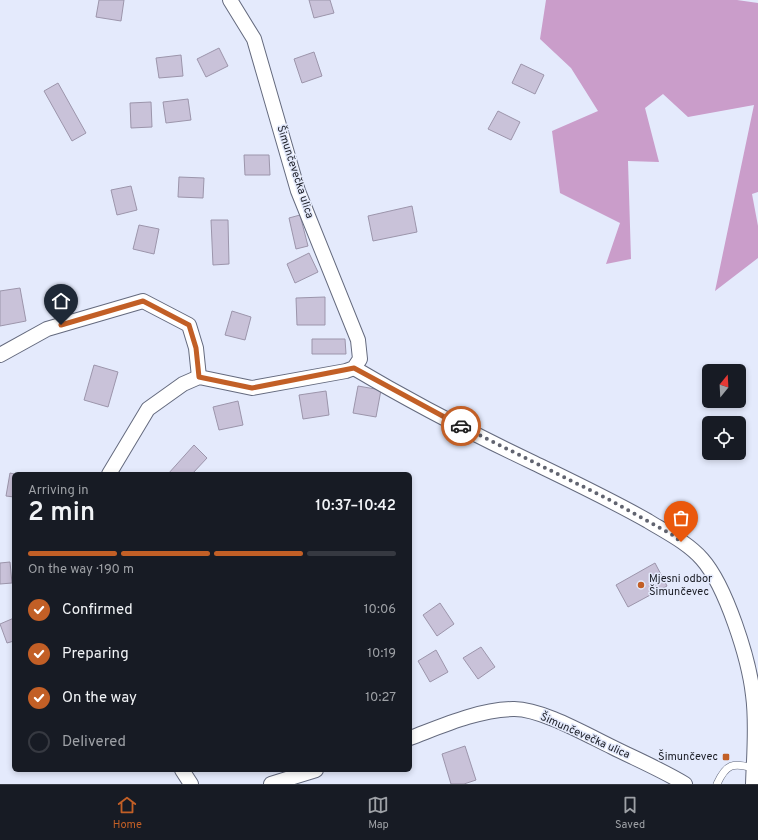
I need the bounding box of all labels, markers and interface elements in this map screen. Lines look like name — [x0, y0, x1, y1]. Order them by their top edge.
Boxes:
street label: Šimunčevečka ulica — [273, 123, 318, 220]
pin — [44, 284, 78, 325]
icon: home — [50, 290, 72, 312]
north arrow — [702, 364, 746, 408]
map controls — [702, 364, 746, 460]
courier — [441, 406, 481, 446]
icon: car — [450, 415, 472, 437]
button: locate — [702, 416, 746, 460]
text: Arriving in — [28, 483, 89, 499]
text: 2 min — [28, 497, 95, 530]
text: 10:37–10:42 — [315, 497, 396, 516]
pin — [664, 501, 698, 542]
icon: bag — [670, 507, 692, 529]
text: On the way · 190 m — [28, 562, 134, 578]
place label: Mjesni odbor Šimunčevec — [649, 572, 713, 599]
marker: Mjesni odbor Šimunčevec — [636, 580, 646, 590]
icon: check — [28, 599, 50, 621]
text: Confirmed — [62, 601, 133, 620]
text: 10:06 — [364, 602, 396, 618]
icon: check — [28, 643, 50, 665]
text: Preparing — [62, 645, 129, 664]
text: 10:19 — [367, 646, 396, 662]
icon: check — [28, 687, 50, 709]
text: On the way — [62, 689, 137, 708]
text: 10:27 — [365, 690, 396, 706]
street label: Šimunčevečka ulica — [538, 709, 633, 762]
text: Delivered — [62, 733, 126, 752]
place label: Šimunčevec — [658, 749, 718, 764]
marker: Šimunčevec — [721, 752, 731, 762]
tab: Home — [113, 794, 142, 832]
tab: Map — [367, 794, 389, 832]
tab: Saved — [615, 794, 645, 832]

